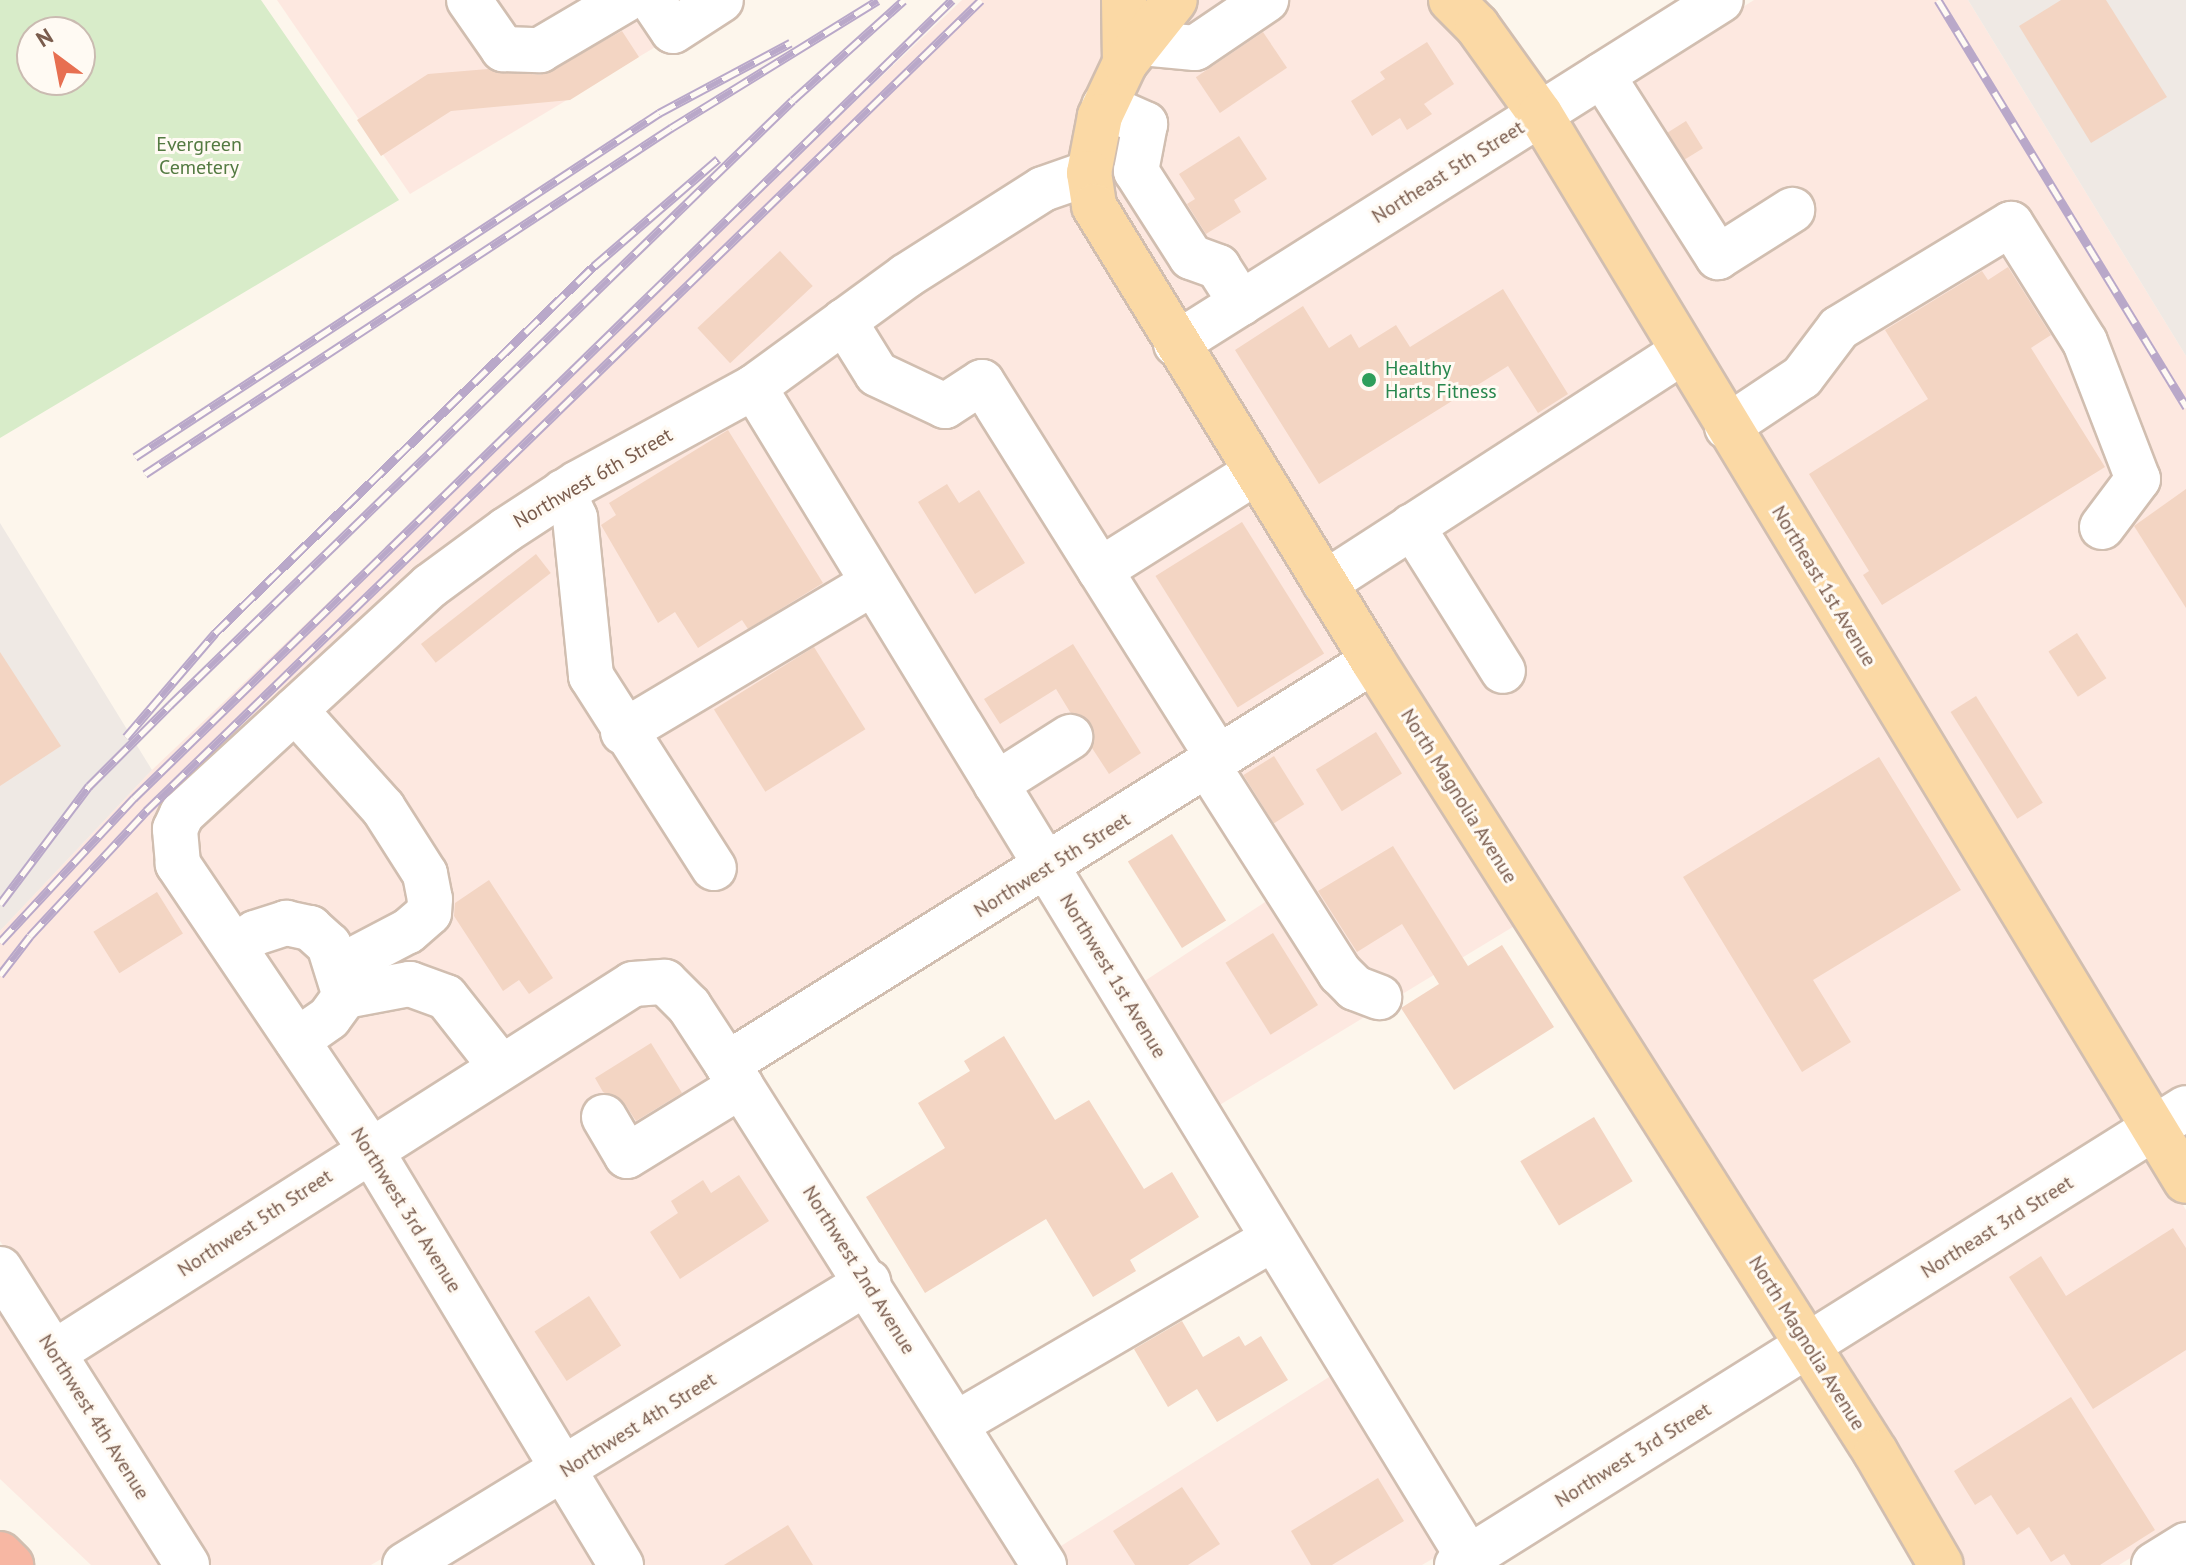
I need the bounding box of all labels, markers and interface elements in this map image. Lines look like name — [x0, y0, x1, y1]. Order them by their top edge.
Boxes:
north arrow — [16, 16, 96, 96]
text: N — [31, 22, 58, 53]
street label: Northeast 5th Street — [1367, 115, 1529, 229]
park label: Evergreen Cemetery — [156, 133, 242, 180]
place label: Healthy Harts Fitness — [1385, 356, 1497, 403]
marker: Healthy Harts Fitness — [1360, 371, 1378, 389]
street label: Northwest 6th Street — [509, 423, 677, 533]
street label: Northeast 1st Avenue — [1766, 501, 1882, 671]
street label: North Magnolia Avenue — [1395, 704, 1523, 888]
street label: Northwest 5th Street — [970, 807, 1134, 923]
street label: Northwest 1st Avenue — [1054, 889, 1172, 1063]
street label: Northwest 3rd Avenue — [345, 1123, 467, 1297]
street label: Northwest 5th Street — [173, 1164, 337, 1282]
street label: Northeast 3rd Street — [1917, 1171, 2077, 1283]
street label: Northwest 2nd Avenue — [797, 1181, 921, 1359]
street label: North Magnolia Avenue — [1743, 1251, 1871, 1435]
street label: Northwest 4th Avenue — [33, 1330, 155, 1504]
street label: Northwest 4th Street — [556, 1367, 720, 1483]
street label: Northwest 3rd Street — [1551, 1397, 1715, 1513]

